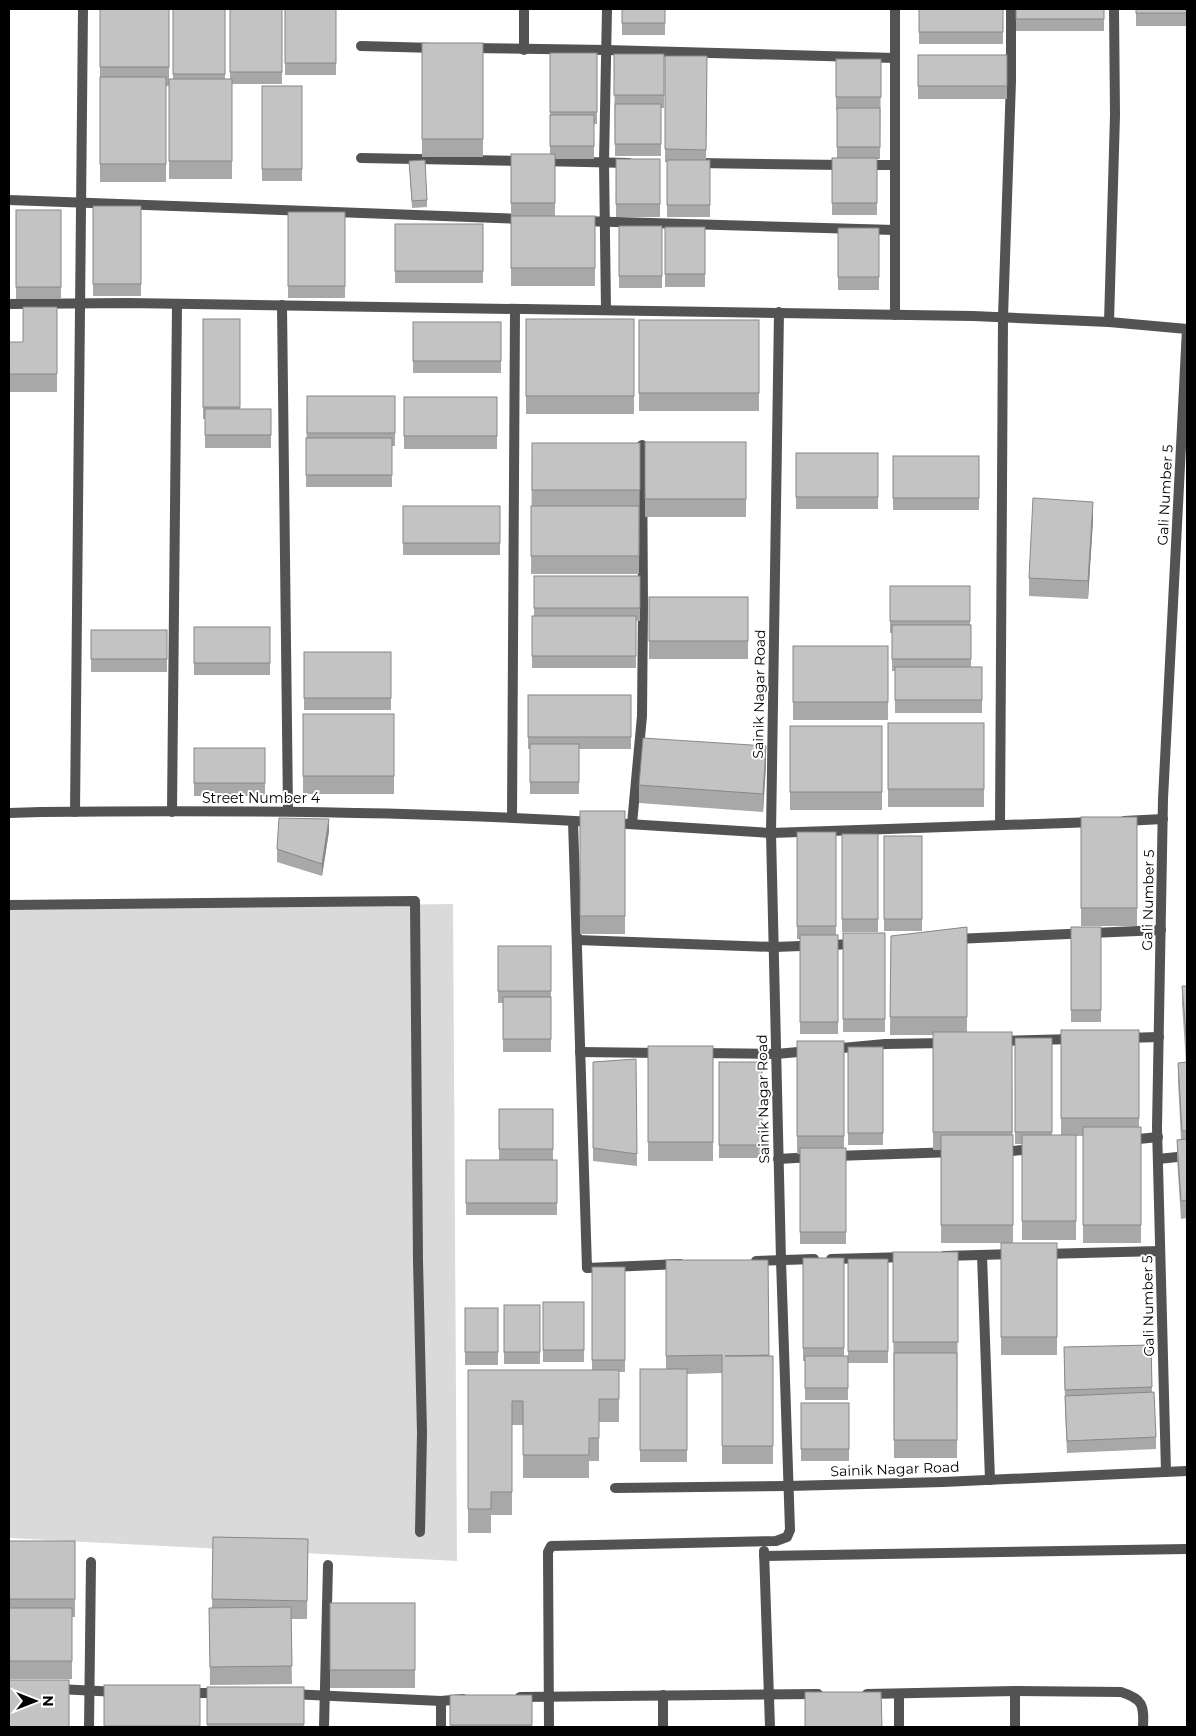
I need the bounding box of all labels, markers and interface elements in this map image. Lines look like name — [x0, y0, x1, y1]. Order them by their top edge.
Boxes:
street label: Gali Number 5 — [1153, 444, 1177, 546]
street label: Sainik Nagar Road — [749, 629, 769, 759]
street label: Street Number 4 — [202, 789, 321, 807]
street label: Gali Number 5 — [1138, 849, 1158, 951]
street label: Sainik Nagar Road — [753, 1034, 773, 1164]
street label: Gali Number 5 — [1138, 1255, 1158, 1357]
street label: Sainik Nagar Road — [830, 1458, 960, 1480]
north arrow — [10, 1676, 60, 1726]
text: N — [39, 1695, 57, 1707]

